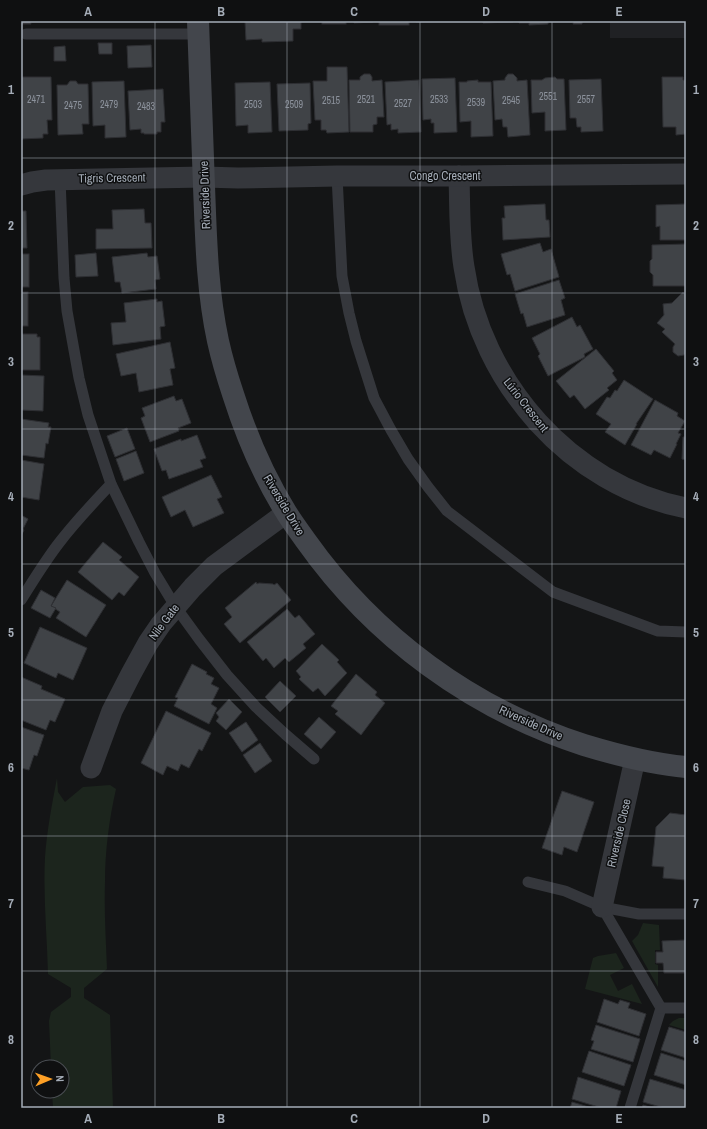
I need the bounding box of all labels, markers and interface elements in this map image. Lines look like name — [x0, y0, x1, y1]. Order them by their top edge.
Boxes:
text: A — [84, 3, 92, 20]
text: B — [217, 3, 225, 20]
text: C — [350, 3, 358, 20]
text: D — [482, 3, 490, 20]
text: E — [615, 3, 623, 20]
text: 1 — [8, 81, 14, 98]
text: 1 — [693, 81, 699, 98]
house number: 2551 — [539, 90, 558, 103]
house number: 2471 — [27, 93, 46, 106]
house number: 2521 — [357, 93, 376, 106]
house number: 2533 — [430, 93, 449, 106]
house number: 2557 — [577, 93, 596, 106]
house number: 2515 — [322, 94, 341, 107]
house number: 2545 — [502, 94, 521, 107]
house number: 2539 — [467, 96, 486, 109]
house number: 2527 — [394, 97, 413, 110]
house number: 2479 — [100, 98, 119, 111]
house number: 2503 — [244, 98, 263, 111]
house number: 2509 — [285, 98, 304, 111]
house number: 2475 — [64, 99, 83, 112]
house number: 2483 — [137, 100, 156, 113]
street label: Riverside Drive — [196, 161, 214, 229]
street label: Congo Crescent — [409, 168, 481, 184]
street label: Tigris Crescent — [78, 169, 146, 187]
text: 2 — [8, 217, 14, 234]
text: 2 — [693, 217, 699, 234]
text: 3 — [8, 353, 14, 370]
text: 3 — [693, 353, 699, 370]
street label: Lúrio Crescent — [500, 375, 552, 436]
street label: Riverside Drive — [260, 472, 308, 538]
text: 4 — [8, 488, 14, 505]
text: 4 — [693, 488, 699, 505]
street label: Nile Gate — [145, 601, 183, 643]
text: 5 — [8, 624, 14, 641]
text: 5 — [693, 624, 699, 641]
street label: Riverside Drive — [497, 702, 565, 744]
text: 6 — [8, 759, 14, 776]
text: 6 — [693, 759, 699, 776]
street label: Riverside Close — [603, 797, 635, 869]
text: 7 — [8, 895, 14, 912]
text: 7 — [693, 895, 699, 912]
text: 8 — [8, 1031, 14, 1048]
text: 8 — [693, 1031, 699, 1048]
north arrow — [30, 1059, 70, 1099]
text: N — [53, 1075, 67, 1082]
text: A — [84, 1110, 92, 1127]
text: B — [217, 1110, 225, 1127]
text: C — [350, 1110, 358, 1127]
text: D — [482, 1110, 490, 1127]
text: E — [615, 1110, 623, 1127]

